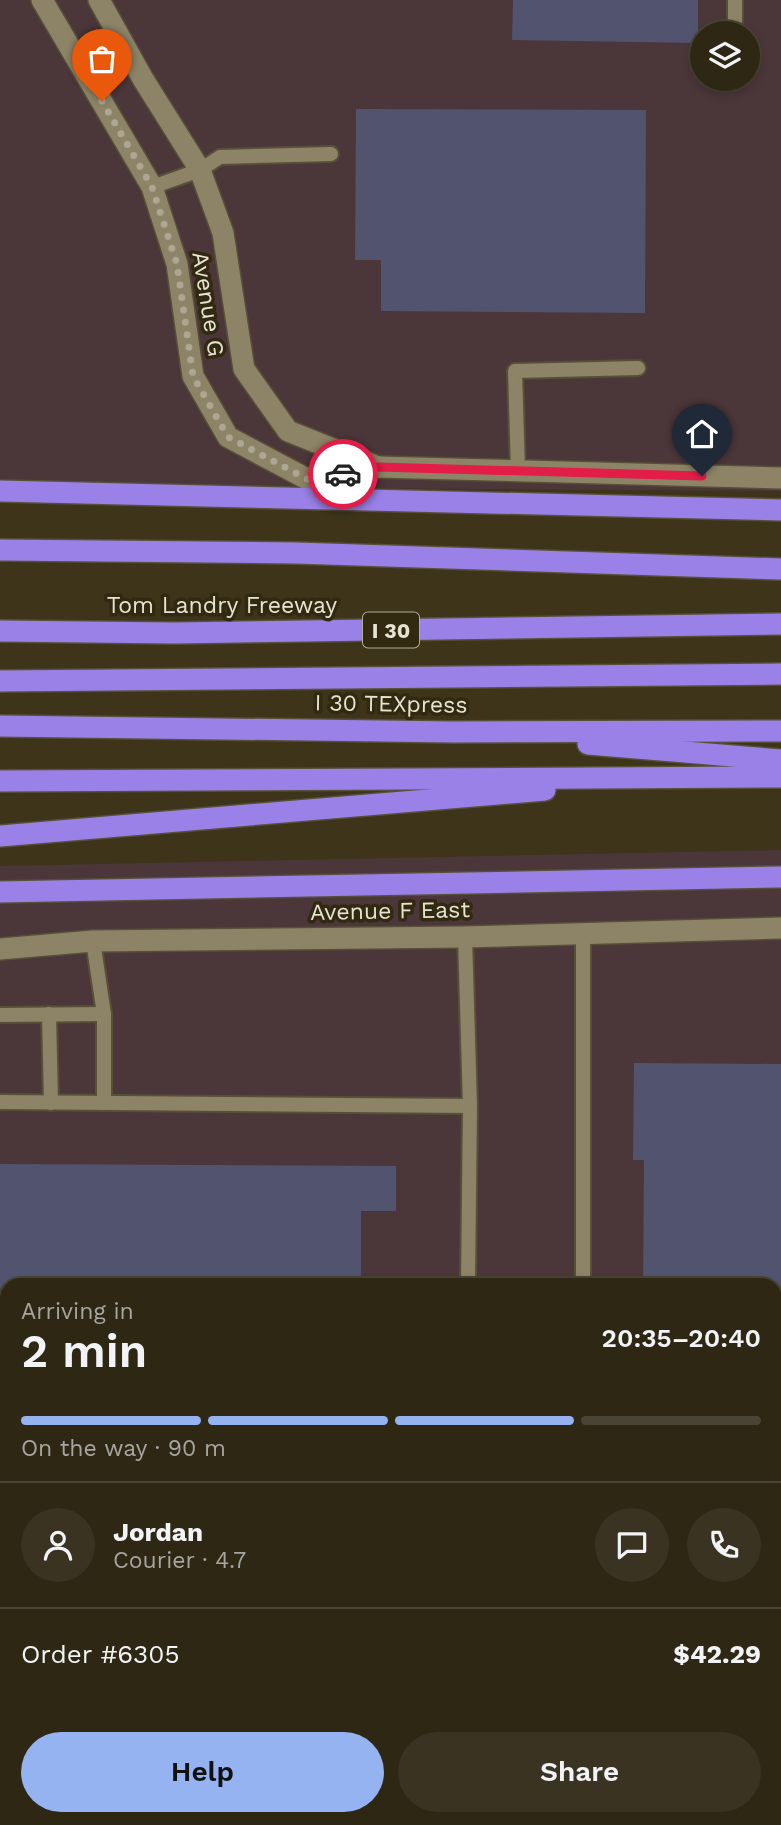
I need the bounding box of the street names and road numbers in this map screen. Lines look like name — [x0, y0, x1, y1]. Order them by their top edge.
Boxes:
street label: Avenue G — [186, 250, 230, 358]
street label: Tom Landry Freeway — [107, 592, 337, 619]
road number: I 30 — [363, 612, 419, 648]
street label: I 30 TEXpress — [314, 689, 468, 719]
street label: Avenue F East — [310, 896, 471, 926]

